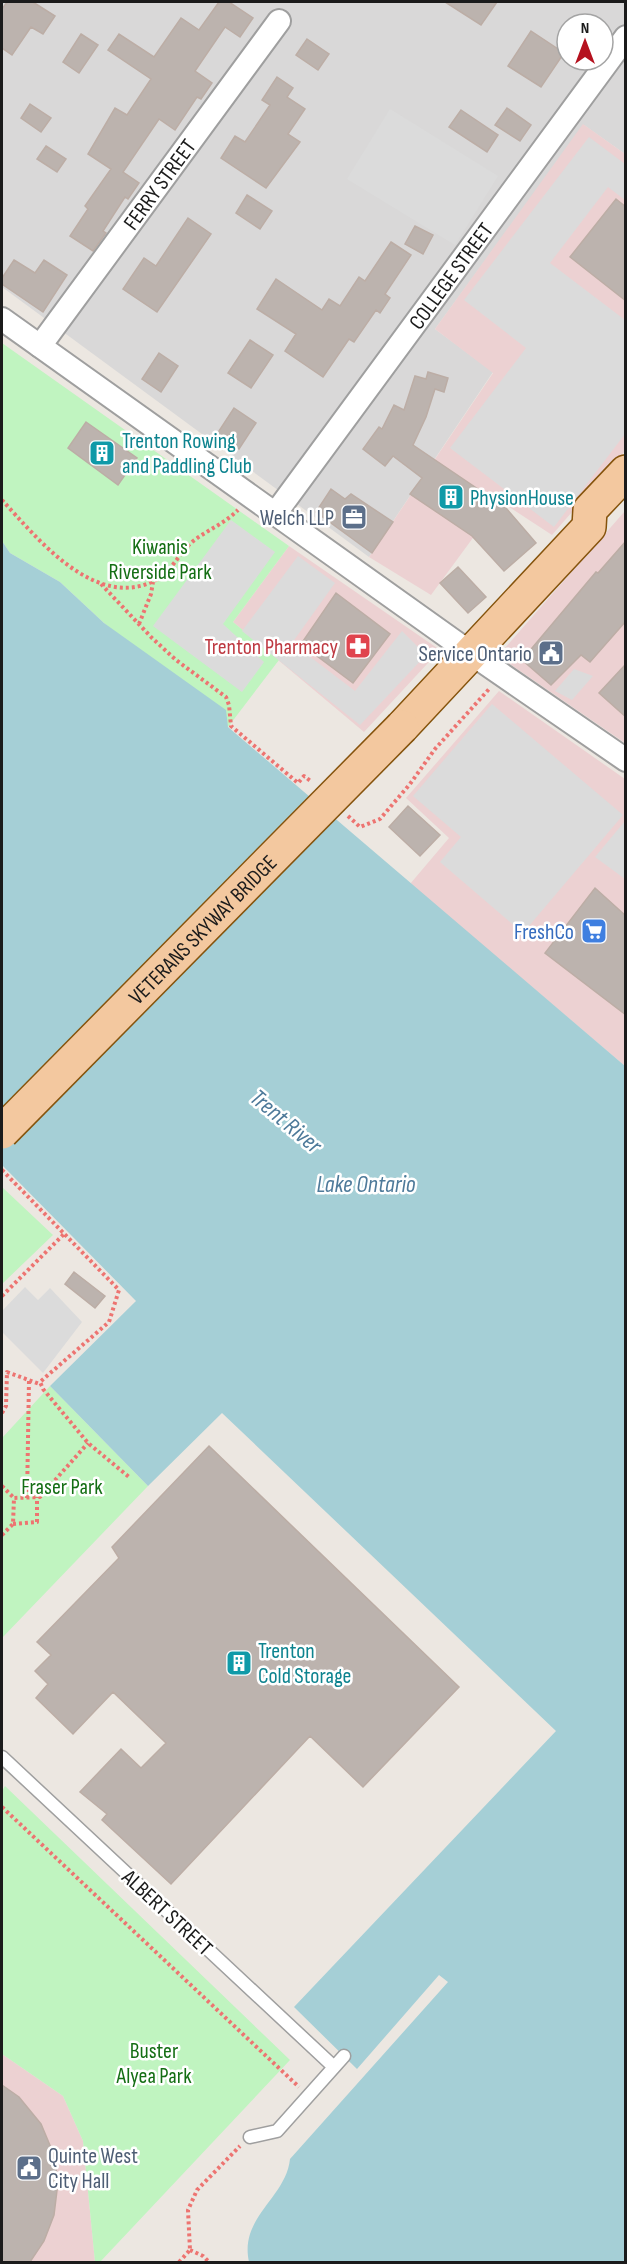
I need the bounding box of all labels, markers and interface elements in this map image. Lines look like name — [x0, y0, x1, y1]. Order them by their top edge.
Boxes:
north arrow — [555, 12, 615, 72]
text: N — [581, 19, 589, 38]
street label: FERRY STREET — [118, 134, 203, 236]
street label: COLLEGE STREET — [404, 218, 500, 335]
place label: Trenton Rowing and Paddling Club — [122, 428, 252, 480]
building icon: Trenton Rowing and Paddling Club — [87, 438, 117, 468]
building icon: PhysionHouse — [436, 482, 466, 512]
place label: PhysionHouse — [470, 485, 574, 512]
office icon: Welch LLP — [339, 502, 369, 532]
place label: Welch LLP — [260, 505, 334, 532]
park label: Kiwanis Riverside Park — [108, 534, 212, 586]
pharmacy icon: Trenton Pharmacy — [343, 631, 373, 661]
place label: Trenton Pharmacy — [205, 634, 339, 661]
public building icon: Service Ontario — [536, 638, 566, 668]
place label: Service Ontario — [419, 641, 532, 668]
street label: VETERANS SKYWAY BRIDGE — [124, 850, 283, 1011]
supermarket icon: FreshCo — [579, 916, 609, 946]
place label: FreshCo — [514, 919, 574, 946]
water label: Trent River — [244, 1083, 328, 1161]
water label: Lake Ontario — [316, 1170, 416, 1199]
park label: Fraser Park — [21, 1474, 103, 1501]
place label: Trenton Cold Storage — [258, 1638, 351, 1690]
building icon: Trenton Cold Storage — [224, 1648, 254, 1678]
street label: ALBERT STREET — [115, 1864, 218, 1962]
park label: Buster Alyea Park — [115, 2038, 192, 2090]
place label: Quinte West City Hall — [48, 2143, 138, 2195]
public building icon: Quinte West City Hall — [14, 2153, 44, 2183]

